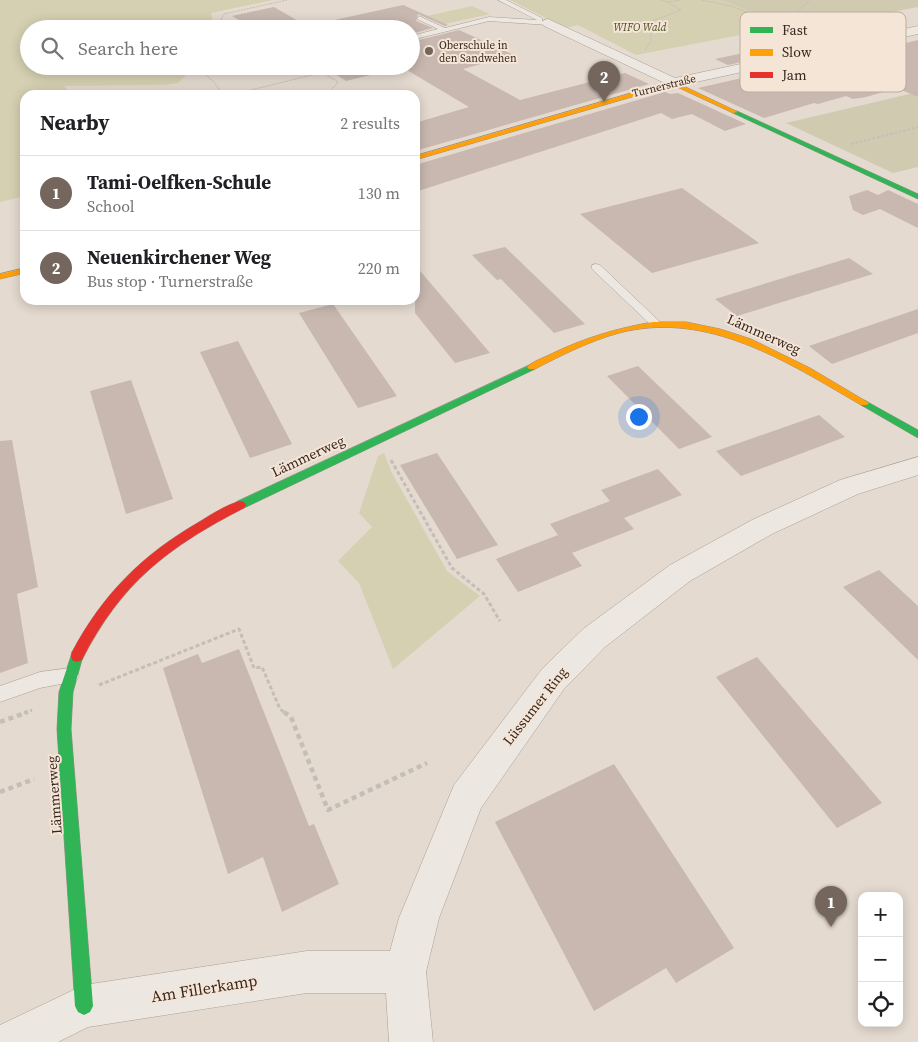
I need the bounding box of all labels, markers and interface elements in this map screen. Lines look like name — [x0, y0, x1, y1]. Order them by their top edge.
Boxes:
legend — [740, 12, 906, 92]
search box — [20, 20, 420, 75]
park label: WIFO Wald — [614, 20, 667, 35]
text: Fast — [782, 20, 808, 40]
icon: search — [38, 34, 66, 62]
text: Search here — [78, 35, 178, 61]
place label: Oberschule in den Sandwehen — [439, 38, 517, 66]
text: Slow — [782, 42, 812, 62]
marker: Oberschule in den Sandwehen — [423, 45, 435, 57]
pin: 2 — [588, 61, 620, 102]
text: Jam — [781, 65, 807, 85]
street label: Turnerstraße — [631, 71, 698, 101]
text: Nearby — [40, 108, 110, 137]
text: 2 results — [340, 112, 400, 134]
text: Tami-Oelfken-Schule — [87, 169, 271, 195]
text: 1 — [52, 182, 60, 204]
text: 130 m — [358, 182, 400, 204]
text: School — [87, 195, 135, 217]
text: Neuenkirchener Weg — [87, 244, 271, 270]
text: 2 — [52, 257, 60, 279]
text: 220 m — [358, 257, 400, 279]
text: Bus stop · Turnerstraße — [87, 270, 253, 292]
street label: Lämmerweg — [724, 309, 804, 359]
your location — [626, 404, 652, 430]
street label: Lämmerweg — [268, 430, 348, 482]
street label: Lüssumer Ring — [498, 663, 572, 749]
street label: Lämmerweg — [41, 755, 67, 835]
pin: 1 — [815, 886, 847, 927]
map controls — [858, 892, 903, 1027]
button: + — [858, 892, 903, 937]
button: − — [858, 937, 903, 982]
street label: Am Fillerkamp — [149, 969, 259, 1007]
button: locate — [858, 982, 903, 1027]

